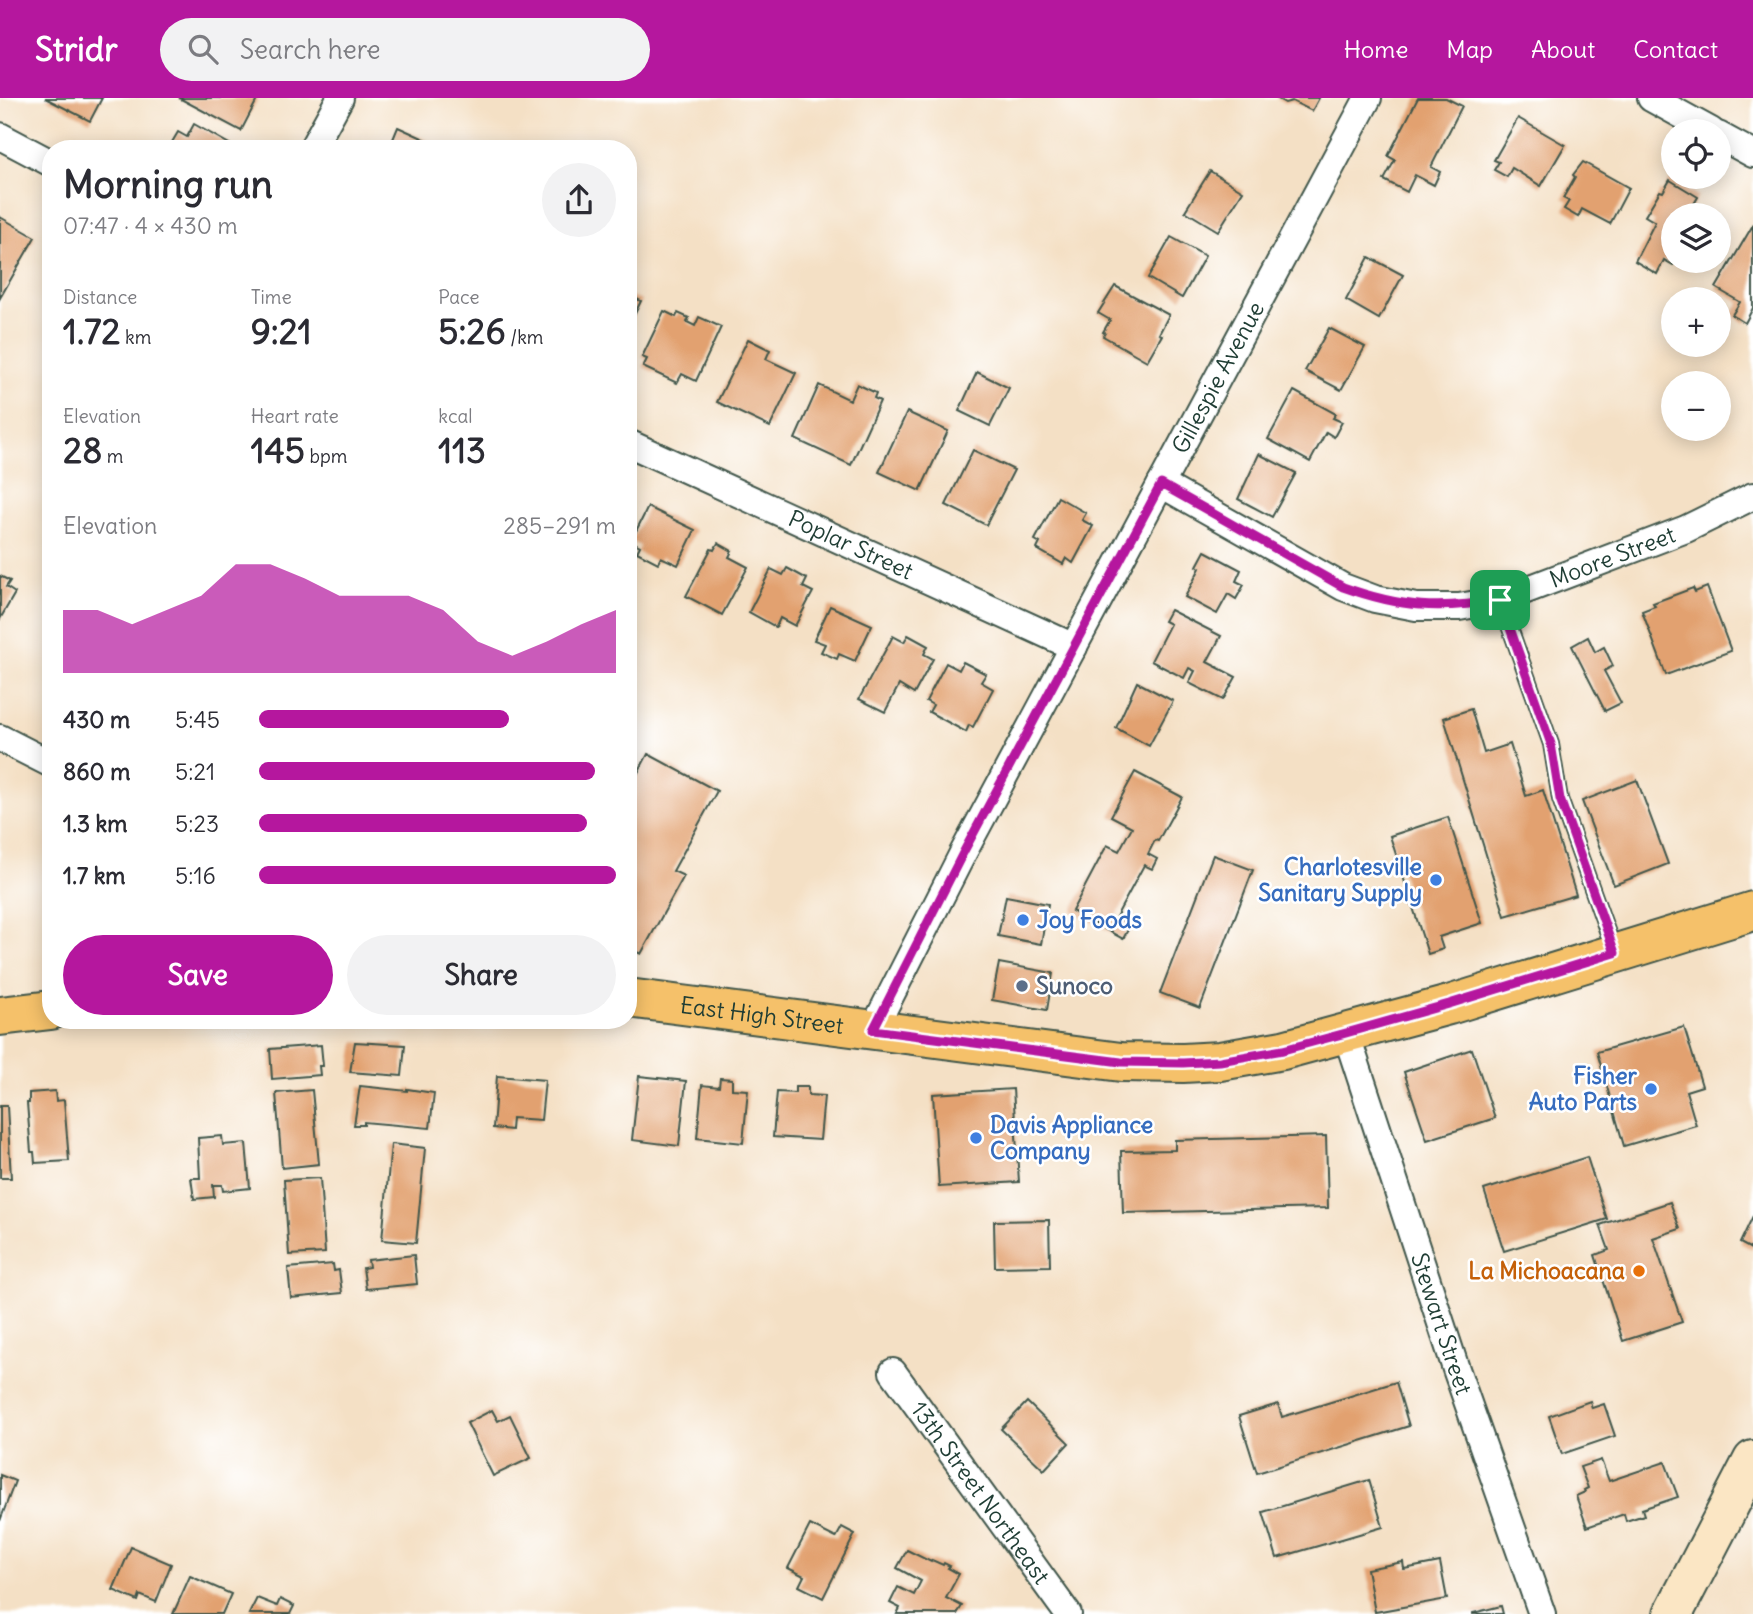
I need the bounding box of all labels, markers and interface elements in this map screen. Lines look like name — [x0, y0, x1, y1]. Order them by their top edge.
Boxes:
search box — [160, 18, 650, 81]
text: Stridr — [35, 28, 118, 70]
icon: search — [184, 30, 222, 68]
text: Search here — [240, 33, 381, 66]
text: Home — [1344, 34, 1408, 64]
text: Map — [1446, 34, 1493, 64]
text: About — [1531, 34, 1595, 64]
text: Contact — [1633, 34, 1718, 64]
map controls — [1661, 119, 1731, 441]
button: locate — [1661, 119, 1731, 189]
text: Morning run — [63, 161, 273, 208]
button: share — [542, 163, 616, 237]
button: layers — [1661, 203, 1731, 273]
text: 07:47 · 4 × 430 m — [63, 211, 238, 240]
text: Distance — [63, 285, 137, 309]
text: Time — [251, 285, 292, 309]
text: Pace — [438, 285, 480, 309]
button: + — [1661, 287, 1731, 357]
street label: Gillespie Avenue — [1165, 296, 1270, 458]
text: 1.72 — [63, 309, 120, 353]
text: 9:21 — [251, 309, 312, 353]
text: 5:26 — [438, 309, 506, 353]
text: km — [120, 325, 151, 349]
text: /km — [506, 325, 544, 349]
button: − — [1661, 371, 1731, 441]
text: Elevation — [63, 404, 141, 428]
text: Heart rate — [251, 404, 339, 428]
text: kcal — [438, 404, 473, 428]
text: 28 — [63, 428, 102, 472]
text: 145 — [251, 428, 305, 472]
text: 113 — [438, 428, 486, 472]
text: m — [102, 444, 124, 468]
text: bpm — [305, 444, 347, 468]
street label: Poplar Street — [784, 503, 918, 586]
text: Elevation — [63, 511, 157, 540]
text: 285–291 m — [503, 511, 616, 540]
street label: Moore Street — [1545, 519, 1679, 594]
pin — [1470, 570, 1530, 630]
icon: arrive — [1481, 581, 1519, 619]
text: 430 m — [63, 705, 130, 734]
text: 5:45 — [175, 705, 220, 734]
text: 860 m — [63, 757, 130, 786]
text: 5:21 — [175, 757, 215, 786]
text: 1.3 km — [63, 809, 127, 838]
text: 5:23 — [175, 809, 219, 838]
place label: Charlotesville Sanitary Supply — [1258, 852, 1422, 907]
text: 1.7 km — [63, 861, 126, 890]
text: 5:16 — [175, 861, 216, 890]
marker: Charlotesville Sanitary Supply — [1428, 872, 1444, 888]
place label: Joy Foods — [1037, 905, 1142, 934]
marker: Joy Foods — [1015, 912, 1031, 928]
button: Save — [63, 935, 333, 1015]
button: Share — [347, 935, 616, 1015]
place label: Sunoco — [1036, 971, 1113, 1000]
marker: Sunoco — [1014, 978, 1030, 994]
street label: East High Street — [678, 990, 846, 1040]
place label: Fisher Auto Parts — [1529, 1061, 1638, 1116]
marker: Fisher Auto Parts — [1643, 1081, 1659, 1097]
place label: Davis Appliance Company — [990, 1110, 1153, 1165]
marker: Davis Appliance Company — [968, 1130, 984, 1146]
street label: Stewart Street — [1405, 1249, 1479, 1399]
place label: La Michoacana — [1468, 1256, 1625, 1285]
marker: La Michoacana — [1631, 1263, 1647, 1279]
street label: 13th Street Northeast — [905, 1395, 1057, 1590]

